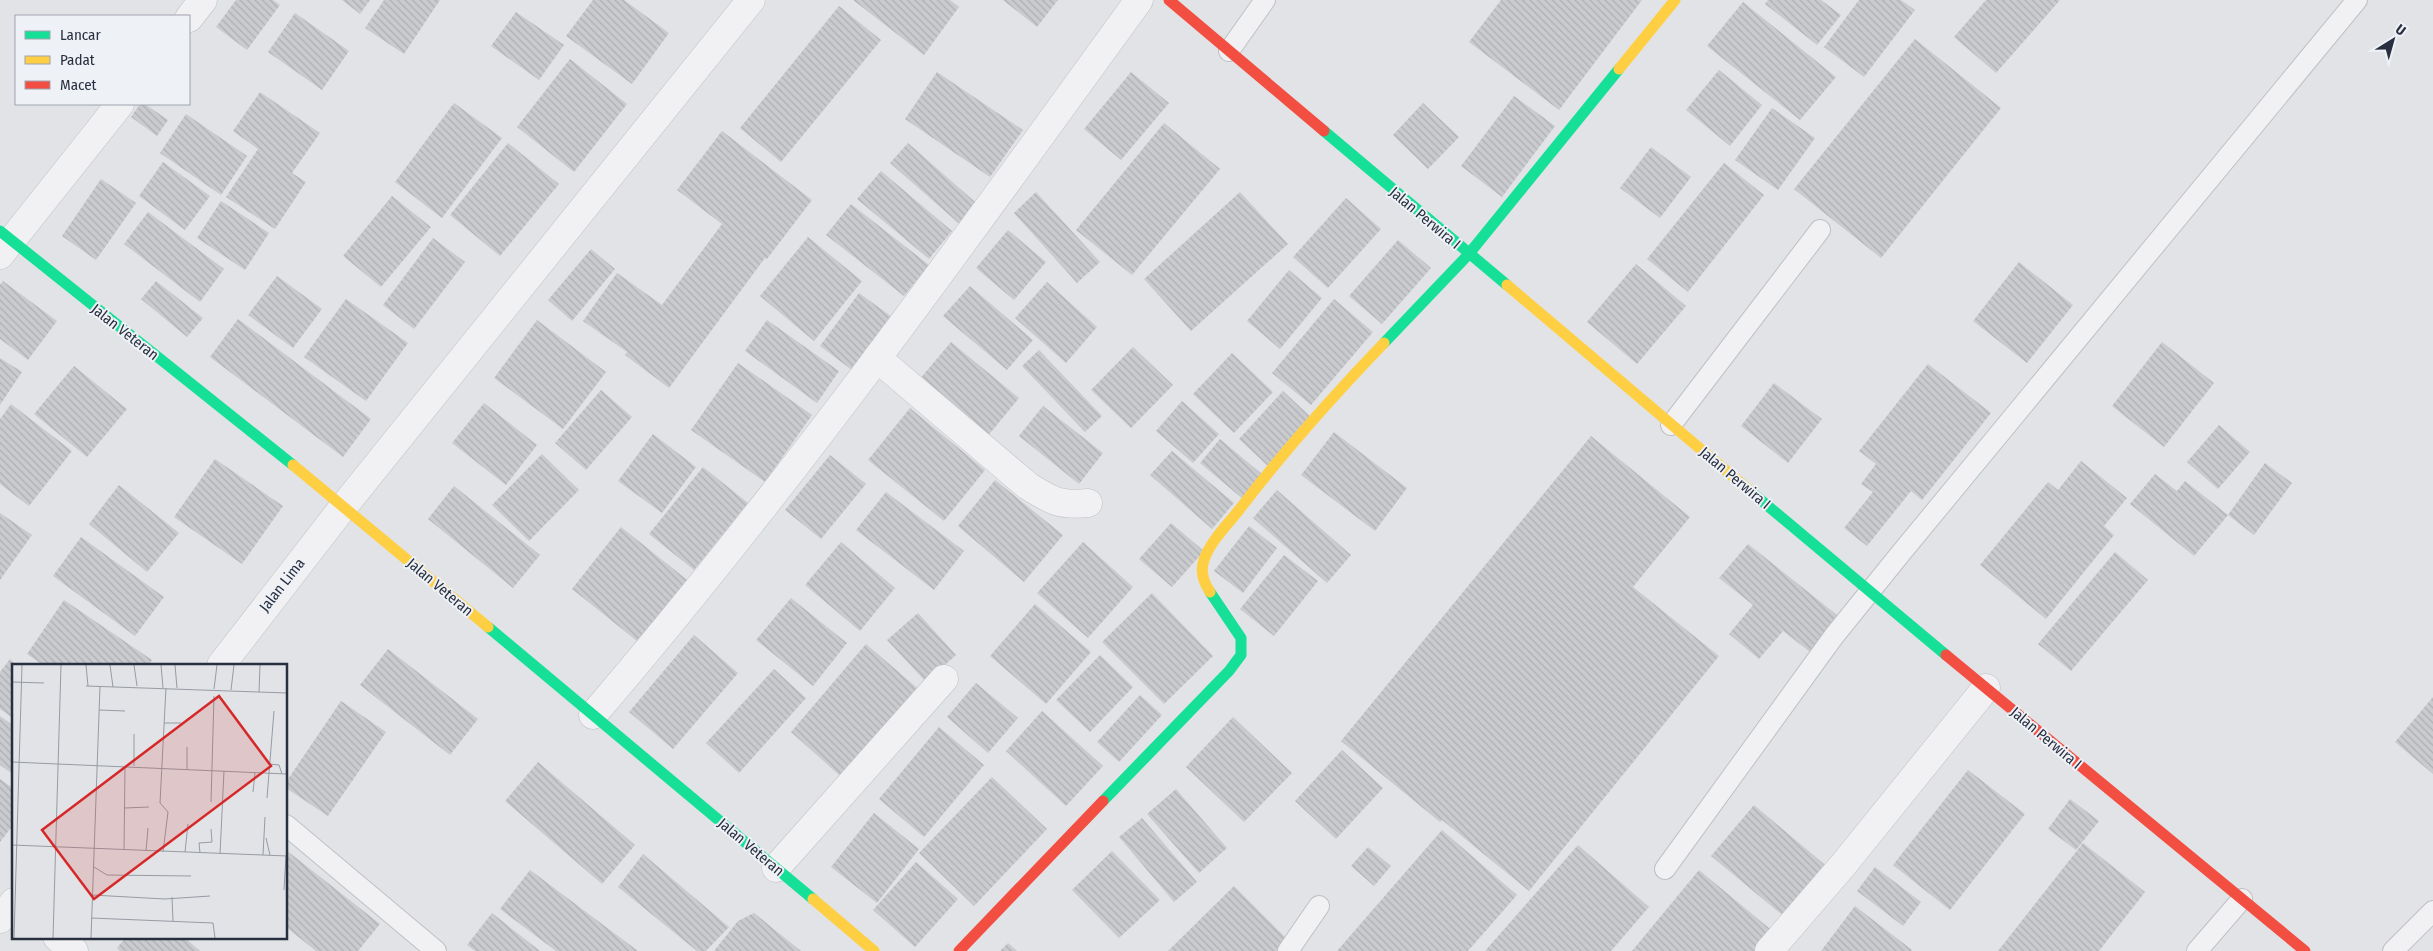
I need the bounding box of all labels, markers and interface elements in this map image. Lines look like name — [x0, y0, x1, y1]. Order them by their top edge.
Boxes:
legend — [15, 15, 190, 105]
north arrow — [2368, 15, 2418, 65]
text: U — [2392, 21, 2409, 39]
text: Lancar — [60, 26, 101, 44]
text: Padat — [60, 51, 95, 69]
text: Macet — [60, 76, 97, 94]
street label: Jalan Perwira I — [1386, 183, 1464, 253]
street label: Jalan Veteran — [88, 300, 162, 364]
street label: Jalan Perwira I — [1696, 443, 1774, 513]
street label: Jalan Veteran — [403, 554, 477, 620]
street label: Jalan Lima — [255, 555, 309, 615]
inset map — [12, 664, 288, 938]
street label: Jalan Perwira I — [2007, 703, 2085, 773]
street label: Jalan Veteran — [714, 814, 788, 880]

